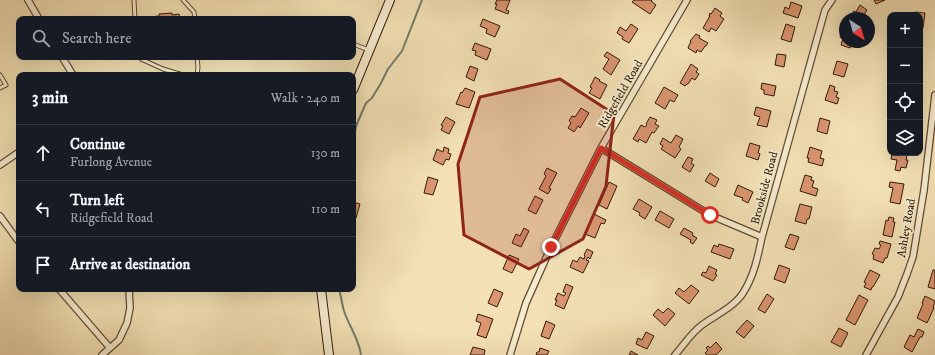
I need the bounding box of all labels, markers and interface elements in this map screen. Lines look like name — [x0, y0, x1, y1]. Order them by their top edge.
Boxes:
north arrow — [839, 12, 875, 48]
map controls — [887, 12, 923, 156]
button: + — [887, 12, 923, 48]
search box — [16, 16, 356, 60]
icon: search — [30, 27, 52, 49]
text: Search here — [62, 29, 131, 48]
button: − — [887, 48, 923, 84]
street label: Ridgefield Road — [595, 57, 646, 131]
button: locate — [887, 84, 923, 120]
text: 3 min — [32, 87, 68, 109]
text: Walk · 240 m — [271, 90, 340, 106]
button: layers — [887, 120, 923, 156]
text: Continue — [70, 135, 125, 154]
icon: ahead — [32, 142, 54, 164]
text: 130 m — [311, 145, 340, 161]
street label: Brookside Road — [748, 150, 781, 226]
text: Furlong Avenue — [70, 154, 152, 170]
text: Turn left — [70, 191, 124, 210]
street label: Ashley Road — [894, 197, 919, 259]
icon: left — [32, 198, 54, 220]
text: 110 m — [311, 201, 340, 217]
route start — [701, 206, 719, 224]
text: Ridgefield Road — [70, 210, 153, 226]
route end — [542, 238, 560, 256]
icon: arrive — [32, 254, 54, 276]
text: Arrive at destination — [70, 255, 190, 274]

